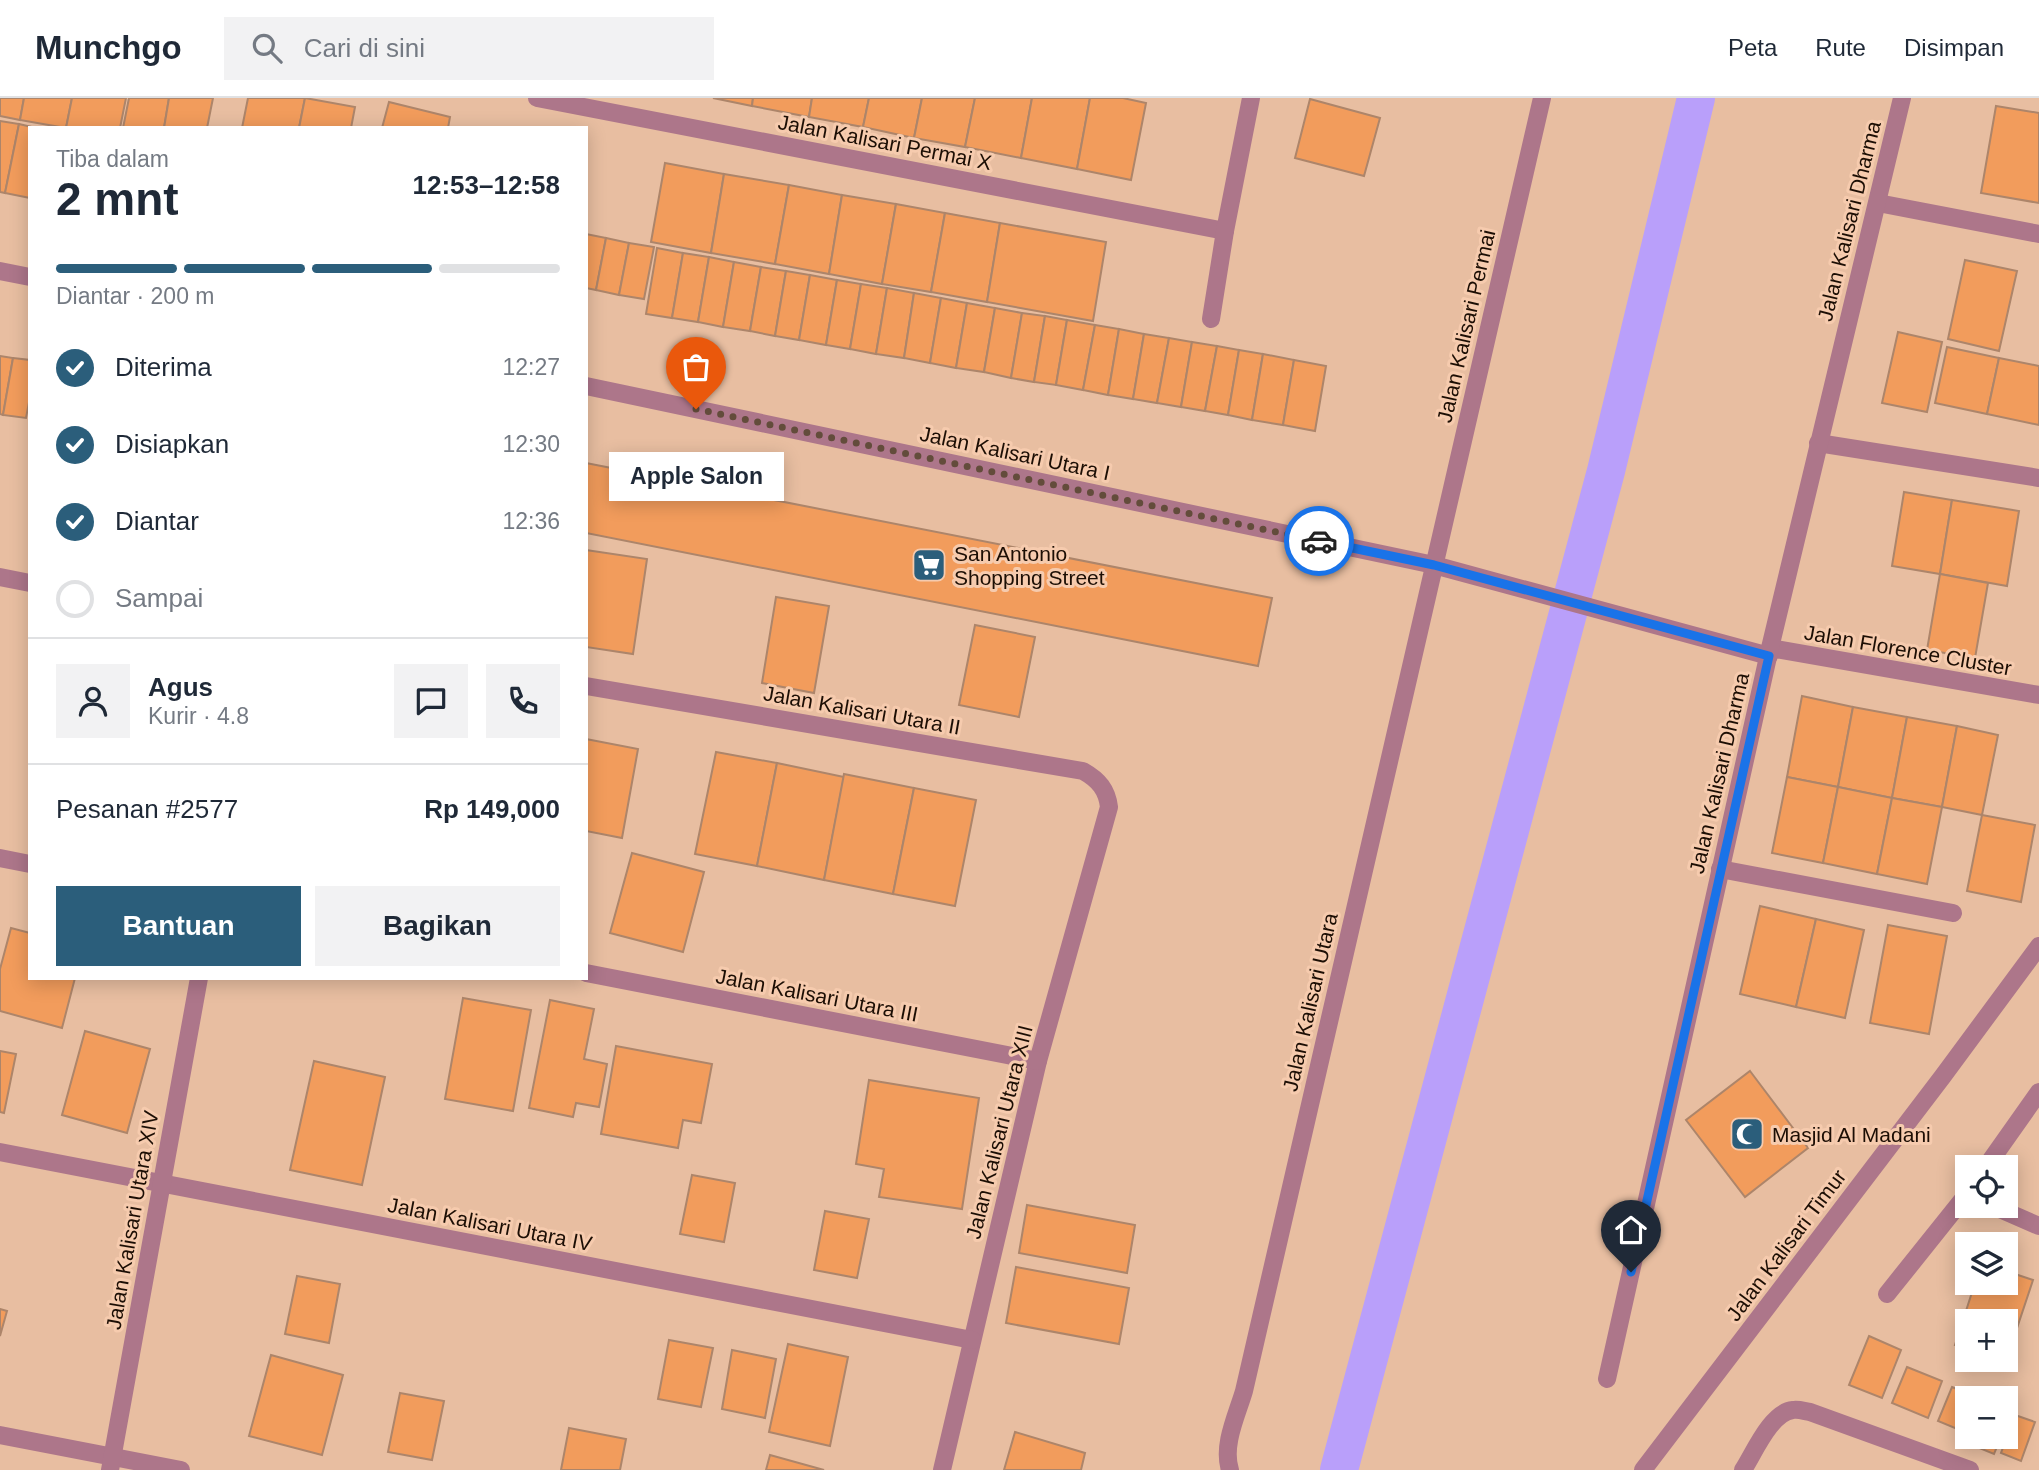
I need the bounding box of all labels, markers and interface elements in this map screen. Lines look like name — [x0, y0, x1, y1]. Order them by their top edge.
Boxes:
search box — [224, 17, 714, 80]
text: Munchgo — [35, 29, 182, 66]
icon: search — [248, 29, 286, 67]
text: Cari di sini — [304, 33, 425, 63]
text: Peta — [1728, 34, 1777, 61]
text: Rute — [1815, 34, 1866, 61]
text: Disimpan — [1904, 34, 2004, 61]
street label: Jalan Kalisari Permai X — [776, 110, 994, 174]
street label: Jalan Kalisari Dharma — [1813, 118, 1885, 323]
text: Tiba dalam — [56, 146, 169, 172]
text: 12:53–12:58 — [413, 170, 560, 200]
text: 2 mnt — [56, 173, 179, 225]
street label: Jalan Kalisari Permai — [1433, 227, 1499, 425]
text: Diantar · 200 m — [56, 283, 215, 309]
pin — [666, 337, 726, 409]
icon: bag — [677, 348, 715, 386]
icon: check — [56, 349, 94, 387]
text: Diterima — [115, 352, 212, 382]
text: 12:27 — [502, 354, 560, 380]
street label: Jalan Kalisari Utara I — [918, 422, 1112, 484]
icon: check — [56, 426, 94, 464]
text: Disiapkan — [115, 429, 229, 459]
text: 12:30 — [502, 431, 560, 457]
callout: Apple Salon — [608, 451, 784, 500]
text: Apple Salon — [630, 463, 763, 489]
icon: check — [56, 503, 94, 541]
text: Diantar — [115, 506, 199, 536]
courier — [1284, 506, 1354, 576]
text: 12:36 — [502, 508, 560, 534]
icon: car — [1300, 522, 1338, 560]
place label: San Antonio Shopping Street — [954, 542, 1105, 589]
supermarket icon: San Antonio Shopping Street — [910, 546, 948, 584]
text: Sampai — [115, 583, 203, 613]
street label: Jalan Florence Cluster — [1803, 620, 2013, 680]
button: person — [56, 664, 130, 738]
button: chat — [394, 664, 468, 738]
button: phone — [486, 664, 560, 738]
street label: Jalan Kalisari Dharma — [1685, 670, 1753, 876]
text: Agus — [148, 672, 213, 702]
street label: Jalan Kalisari Utara II — [762, 681, 962, 739]
text: Kurir · 4.8 — [148, 703, 249, 729]
text: Pesanan #2577 — [56, 794, 238, 824]
text: Rp 149,000 — [424, 794, 560, 824]
button: Bantuan — [56, 886, 301, 966]
button: Bagikan — [315, 886, 560, 966]
street label: Jalan Kalisari Utara — [1278, 910, 1342, 1093]
street label: Jalan Kalisari Utara III — [714, 964, 920, 1026]
street label: Jalan Kalisari Utara XIII — [961, 1023, 1037, 1241]
street label: Jalan Kalisari Utara XIV — [101, 1109, 163, 1331]
mosque icon: Masjid Al Madani — [1728, 1115, 1766, 1153]
place label: Masjid Al Madani — [1772, 1123, 1931, 1146]
map controls — [1955, 1155, 2018, 1449]
button: locate — [1955, 1155, 2018, 1218]
street label: Jalan Kalisari Timur — [1722, 1165, 1850, 1325]
street label: Jalan Kalisari Utara IV — [386, 1193, 594, 1255]
pin — [1601, 1200, 1661, 1272]
icon: home — [1612, 1211, 1650, 1249]
button: layers — [1955, 1232, 2018, 1295]
button: + — [1955, 1309, 2018, 1372]
button: − — [1955, 1386, 2018, 1449]

